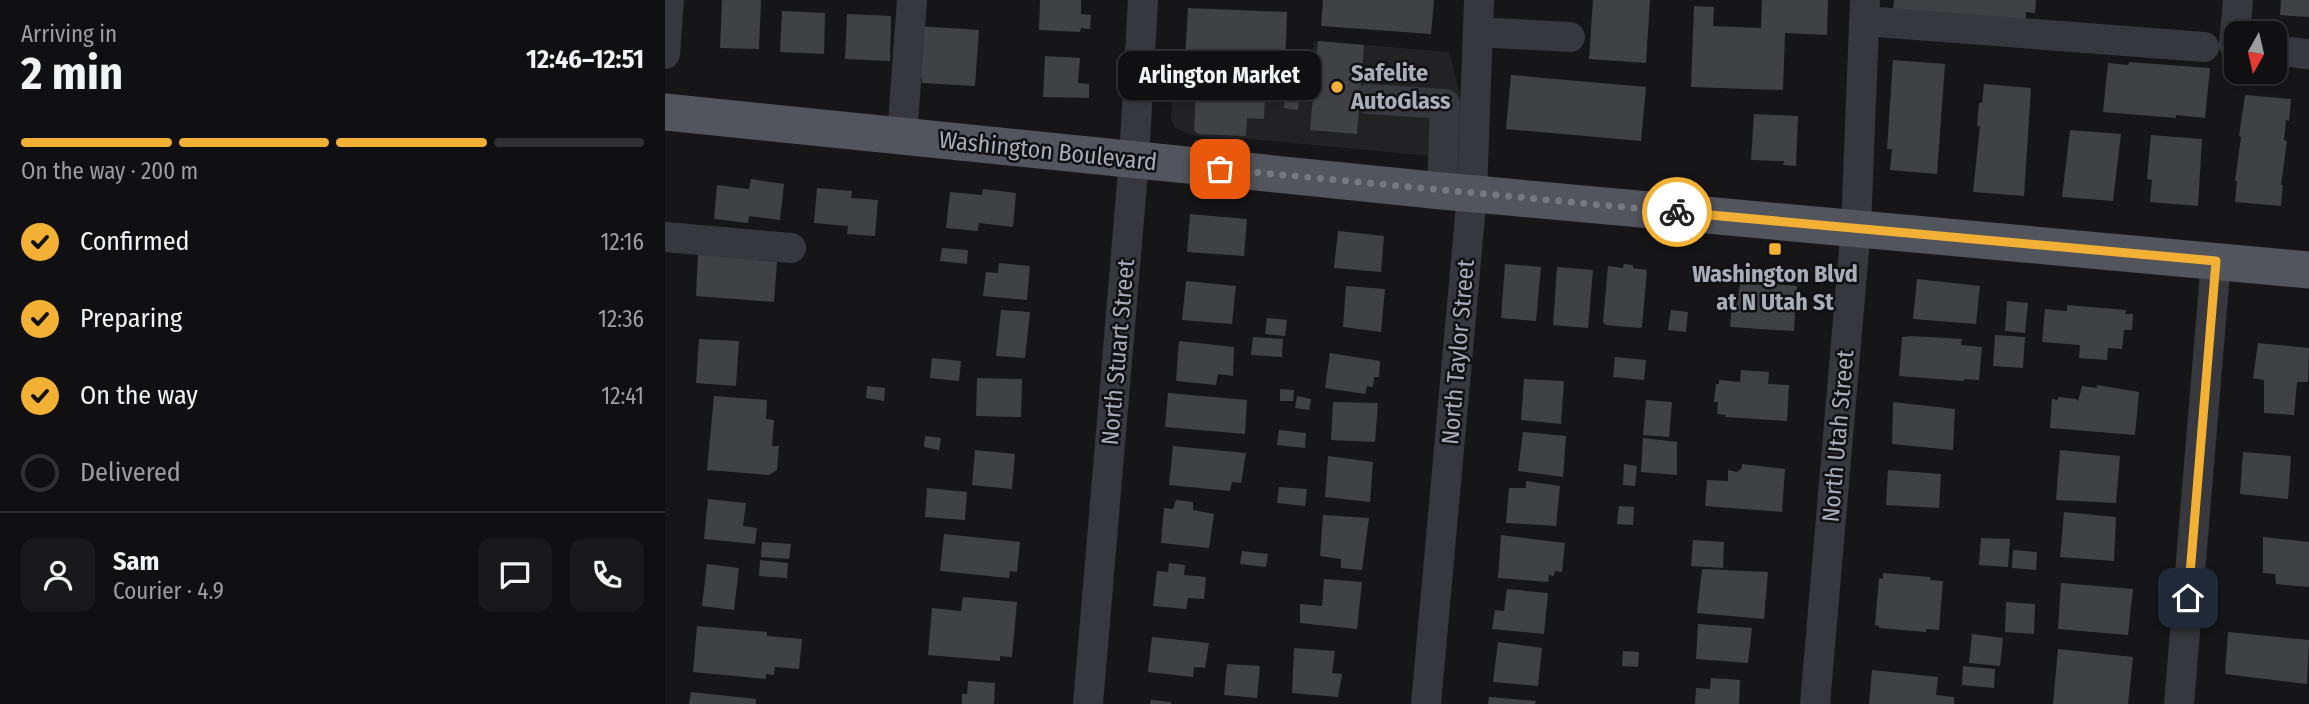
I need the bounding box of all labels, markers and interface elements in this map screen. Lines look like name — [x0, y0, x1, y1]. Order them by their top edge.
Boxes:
text: Arriving in — [21, 20, 117, 48]
north arrow — [2224, 21, 2287, 84]
map controls — [2224, 21, 2287, 84]
text: 12:46–12:51 — [526, 44, 644, 75]
text: 2 min — [21, 46, 123, 101]
callout: Arlington Market — [1119, 50, 1321, 99]
place label: Safelite AutoGlass — [1350, 59, 1451, 115]
text: Arlington Market — [1139, 61, 1300, 89]
marker: Safelite AutoGlass — [1329, 79, 1345, 95]
street label: Washington Boulevard — [938, 126, 1158, 176]
pin — [1190, 139, 1250, 199]
icon: bag — [1201, 150, 1239, 188]
text: On the way · 200 m — [21, 157, 198, 185]
courier — [1642, 177, 1712, 247]
icon: bike — [1658, 193, 1696, 231]
icon: check — [21, 223, 59, 261]
text: Confirmed — [80, 226, 190, 257]
text: 12:16 — [601, 228, 644, 256]
marker: Washington Blvd at N Utah St — [1767, 241, 1783, 257]
street label: North Stuart Street — [1096, 258, 1140, 446]
street label: North Taylor Street — [1436, 258, 1480, 446]
place label: Washington Blvd at N Utah St — [1692, 260, 1858, 316]
icon: check — [21, 300, 59, 338]
text: Preparing — [80, 303, 182, 334]
text: 12:36 — [598, 305, 644, 333]
street label: North Utah Street — [1817, 349, 1859, 523]
icon: check — [21, 377, 59, 415]
text: On the way — [80, 380, 198, 411]
text: 12:41 — [601, 382, 644, 410]
text: Delivered — [80, 457, 181, 488]
button: person — [21, 538, 95, 612]
button: chat — [478, 538, 552, 612]
button: phone — [570, 538, 644, 612]
text: Sam — [113, 546, 159, 577]
pin — [2158, 568, 2218, 628]
text: Courier · 4.9 — [113, 577, 224, 605]
icon: home — [2169, 579, 2207, 617]

